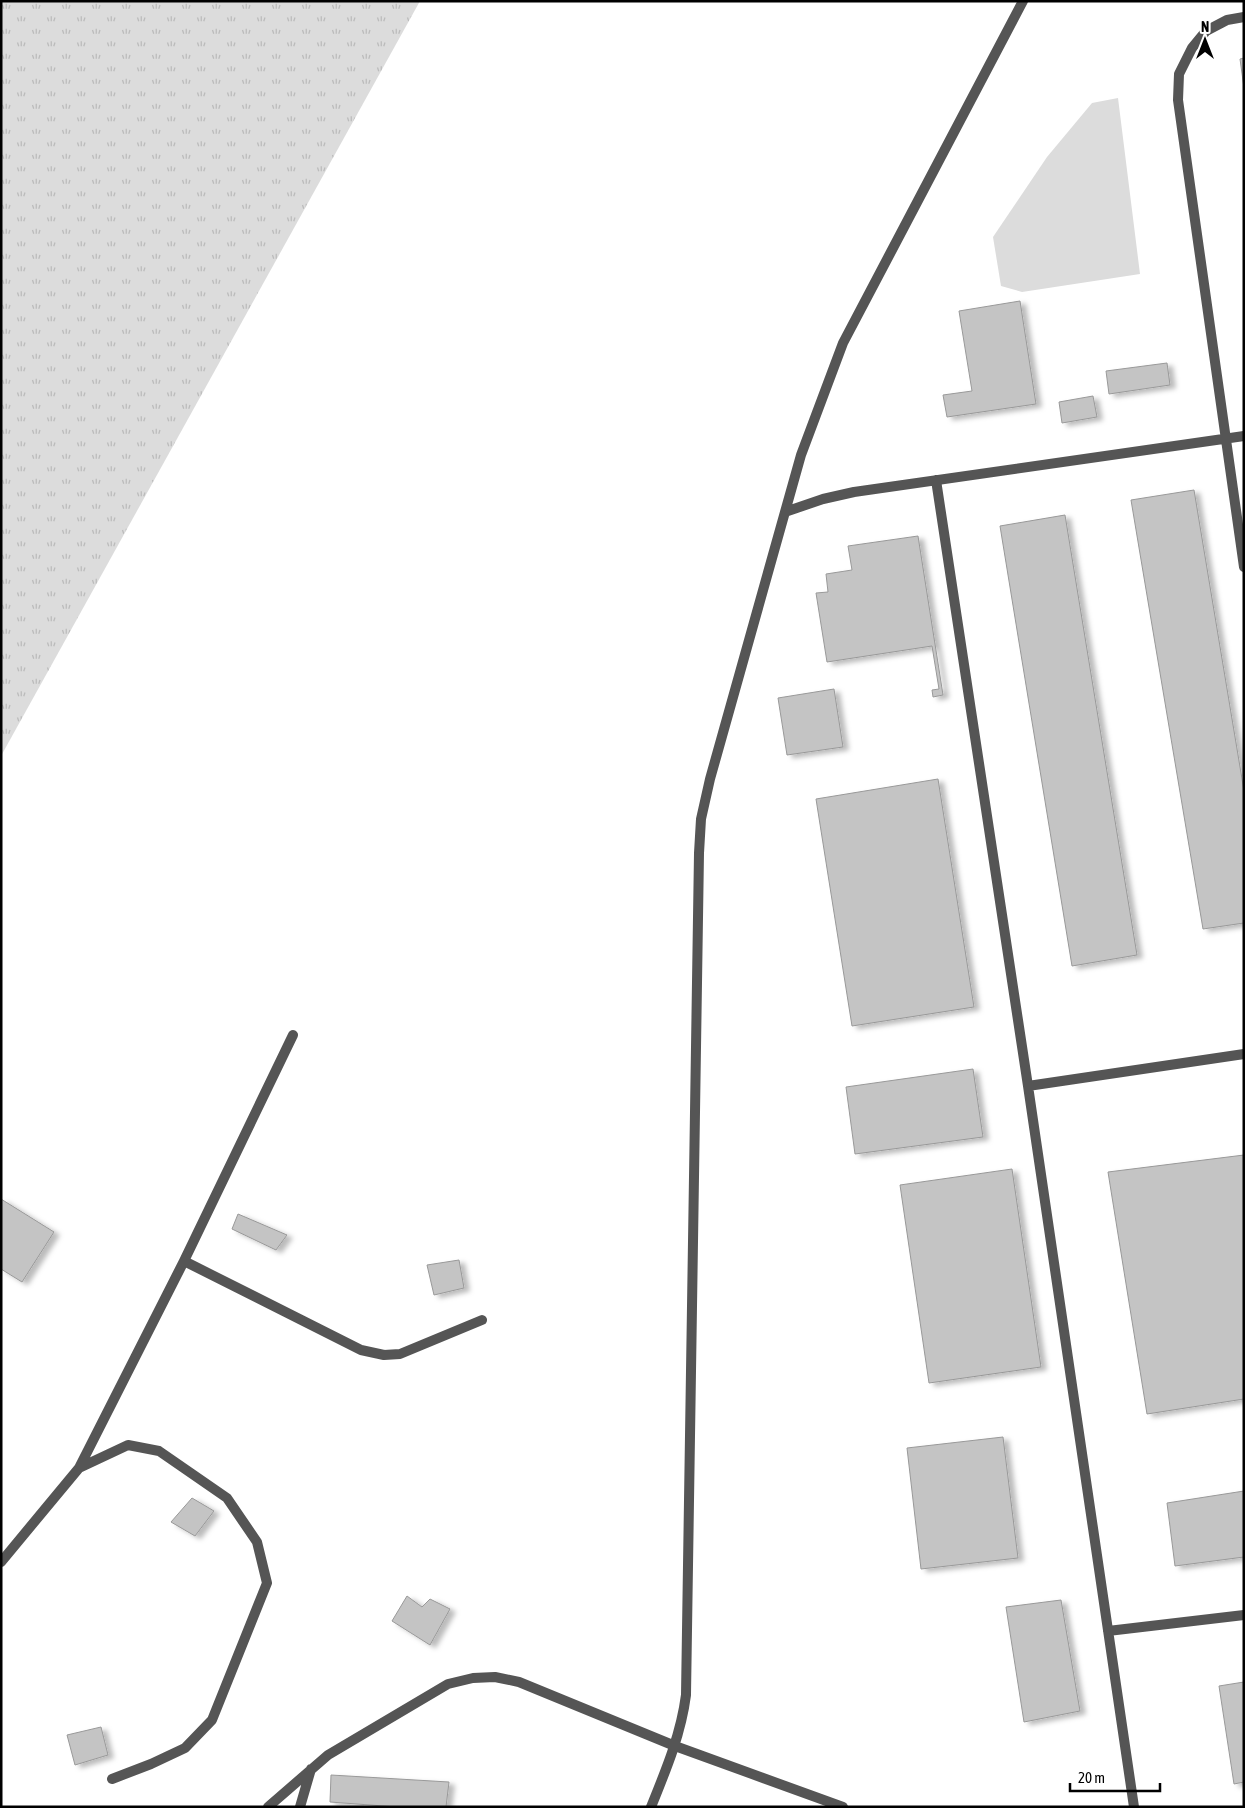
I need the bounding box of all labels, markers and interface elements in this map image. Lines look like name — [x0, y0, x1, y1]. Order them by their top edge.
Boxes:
north arrow — [1180, 15, 1230, 65]
text: N — [1201, 19, 1209, 35]
scale bar — [1070, 1760, 1160, 1792]
text: 20 m — [1078, 1769, 1105, 1786]

